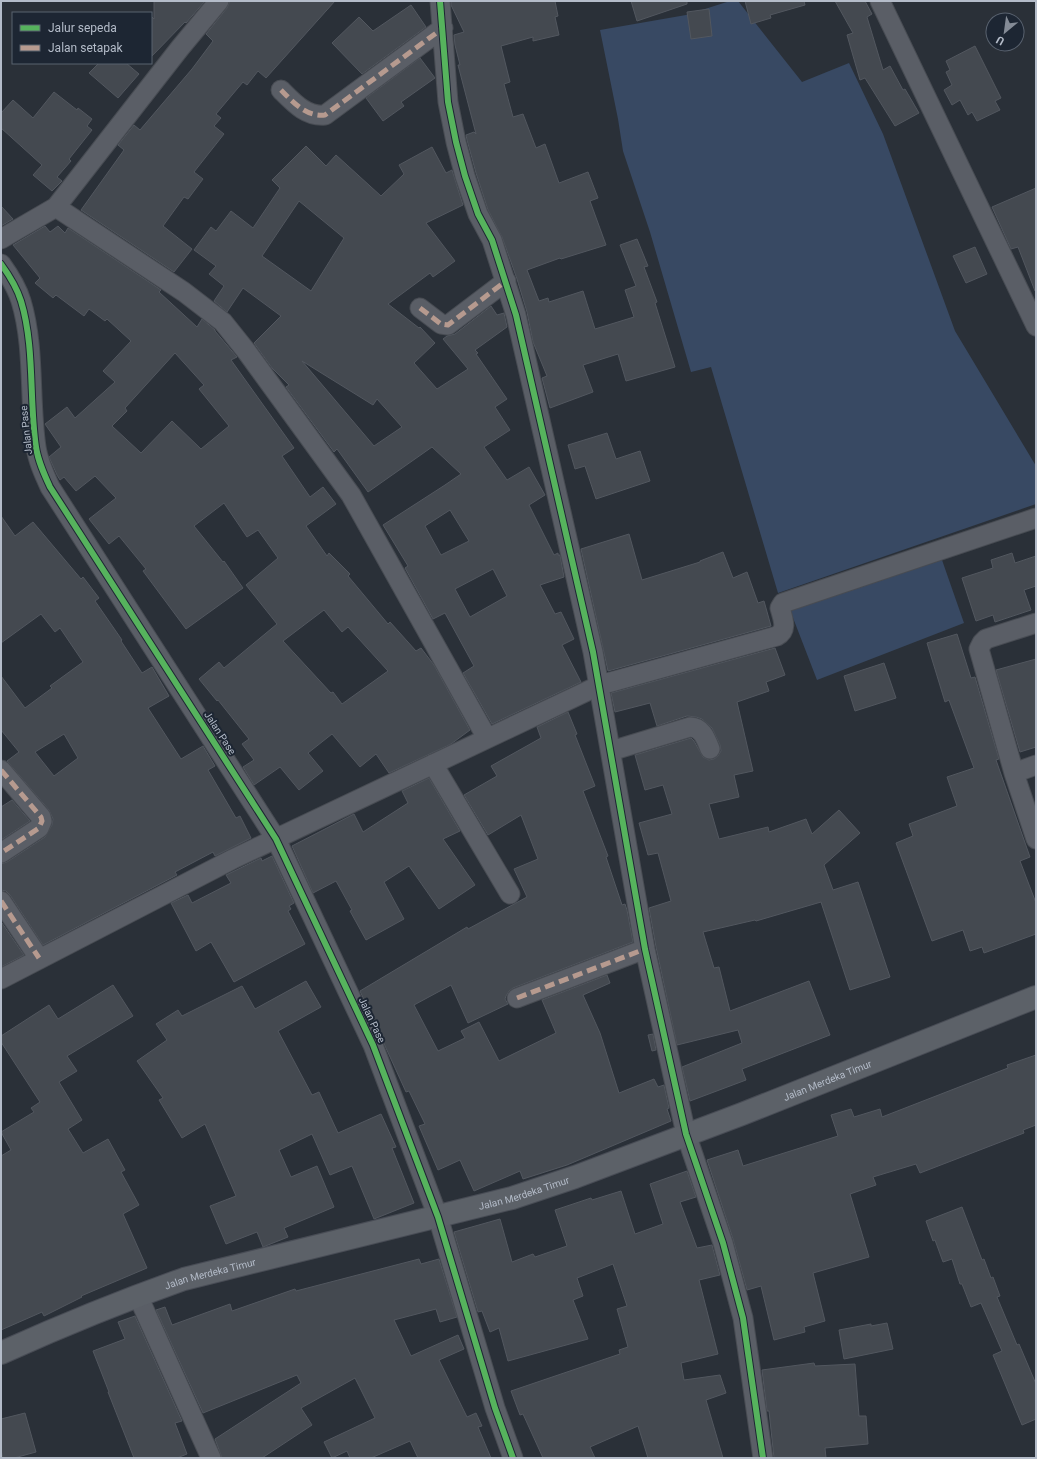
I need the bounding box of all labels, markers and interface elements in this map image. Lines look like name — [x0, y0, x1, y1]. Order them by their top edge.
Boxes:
legend — [12, 12, 152, 64]
north arrow — [985, 12, 1025, 52]
text: Jalur sepeda — [48, 21, 117, 35]
text: U — [994, 33, 1007, 48]
text: Jalan setapak — [48, 41, 123, 55]
street label: Jalan Pase — [18, 405, 34, 455]
street label: Jalan Pase — [202, 709, 238, 757]
street label: Jalan Pase — [357, 995, 387, 1045]
street label: Jalan Merdeka Timur — [782, 1057, 874, 1103]
street label: Jalan Merdeka Timur — [477, 1174, 571, 1212]
street label: Jalan Merdeka Timur — [163, 1256, 257, 1291]

